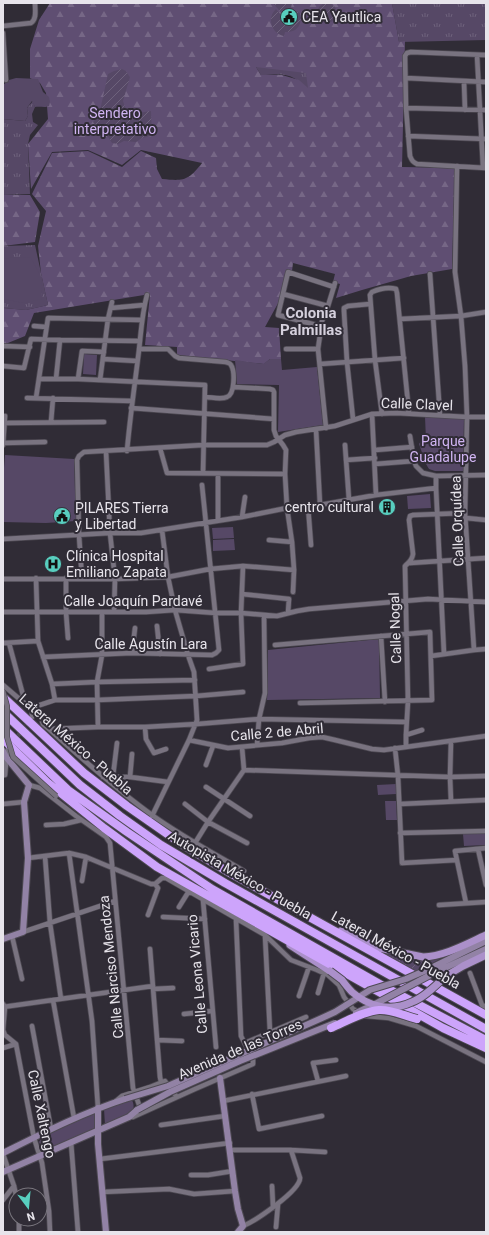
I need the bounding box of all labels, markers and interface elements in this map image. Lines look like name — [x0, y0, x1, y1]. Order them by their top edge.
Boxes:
public building icon: CEA Yautlica — [279, 7, 299, 27]
place label: CEA Yautlica — [302, 9, 381, 25]
park label: Sendero interpretativo — [74, 105, 156, 137]
district label: Colonia Palmillas — [280, 304, 342, 339]
street label: Calle Clavel — [381, 395, 453, 413]
park label: Parque Guadalupe — [410, 433, 476, 465]
street label: Calle Orquídea — [447, 475, 467, 567]
building icon: centro cultural — [377, 497, 397, 517]
place label: centro cultural — [285, 499, 374, 515]
place label: PILARES Tierra y Libertad — [75, 500, 169, 532]
public building icon: PILARES Tierra y Libertad — [52, 506, 72, 526]
place label: Clínica Hospital Emiliano Zapata — [66, 548, 167, 580]
hospital icon: Clínica Hospital Emiliano Zapata — [43, 554, 63, 574]
street label: Calle Nogal — [386, 592, 404, 664]
street label: Calle Joaquín Pardavé — [64, 593, 202, 609]
street label: Calle Agustín Lara — [95, 636, 207, 652]
street label: Lateral México - Puebla — [16, 690, 136, 798]
street label: Calle 2 de Abril — [230, 720, 324, 744]
street label: Autopista México - Puebla — [166, 827, 314, 923]
street label: Calle Narciso Mendoza — [96, 895, 126, 1039]
street label: Lateral México - Puebla — [329, 908, 463, 992]
street label: Calle Leona Vicario — [184, 914, 210, 1034]
street label: Avenida de las Torres — [176, 1016, 304, 1082]
street label: Calle Xaltengo — [25, 1068, 59, 1160]
north arrow — [8, 1187, 48, 1227]
text: N — [25, 1209, 36, 1224]

